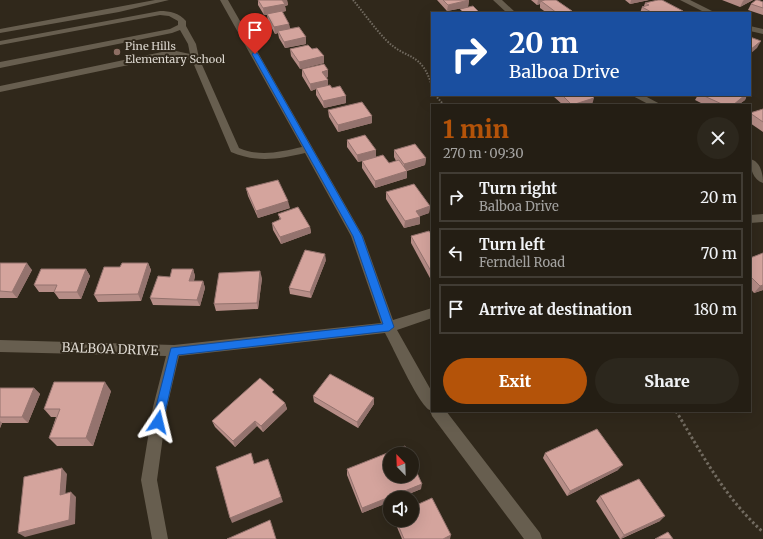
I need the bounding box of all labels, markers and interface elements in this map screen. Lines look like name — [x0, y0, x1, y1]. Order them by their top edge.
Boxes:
pin — [238, 13, 272, 54]
icon: arrive — [244, 19, 266, 41]
text: 20 m — [509, 25, 578, 61]
icon: right — [443, 28, 495, 80]
place label: Pine Hills Elementary School — [125, 39, 226, 66]
marker: Pine Hills Elementary School — [112, 47, 122, 57]
text: Balboa Drive — [509, 60, 619, 83]
text: 1 min — [443, 114, 509, 145]
button: close — [697, 117, 739, 159]
text: 270 m · 09:30 — [443, 145, 524, 162]
text: Turn right — [479, 179, 557, 198]
icon: right — [445, 186, 467, 208]
text: 20 m — [700, 188, 737, 207]
text: Balboa Drive — [479, 198, 559, 215]
text: Turn left — [479, 235, 545, 254]
icon: left — [445, 242, 467, 264]
text: 70 m — [701, 244, 737, 263]
text: Ferndell Road — [479, 254, 565, 271]
icon: arrive — [445, 298, 467, 320]
text: Arrive at destination — [479, 300, 632, 319]
text: 180 m — [694, 300, 737, 319]
street label: BALBOA DRIVE — [61, 339, 159, 359]
button: Exit — [443, 358, 587, 404]
button: Share — [595, 358, 739, 404]
position arrow — [137, 401, 179, 443]
north arrow — [383, 447, 419, 483]
map controls — [383, 447, 419, 527]
button: sound — [383, 491, 419, 527]

